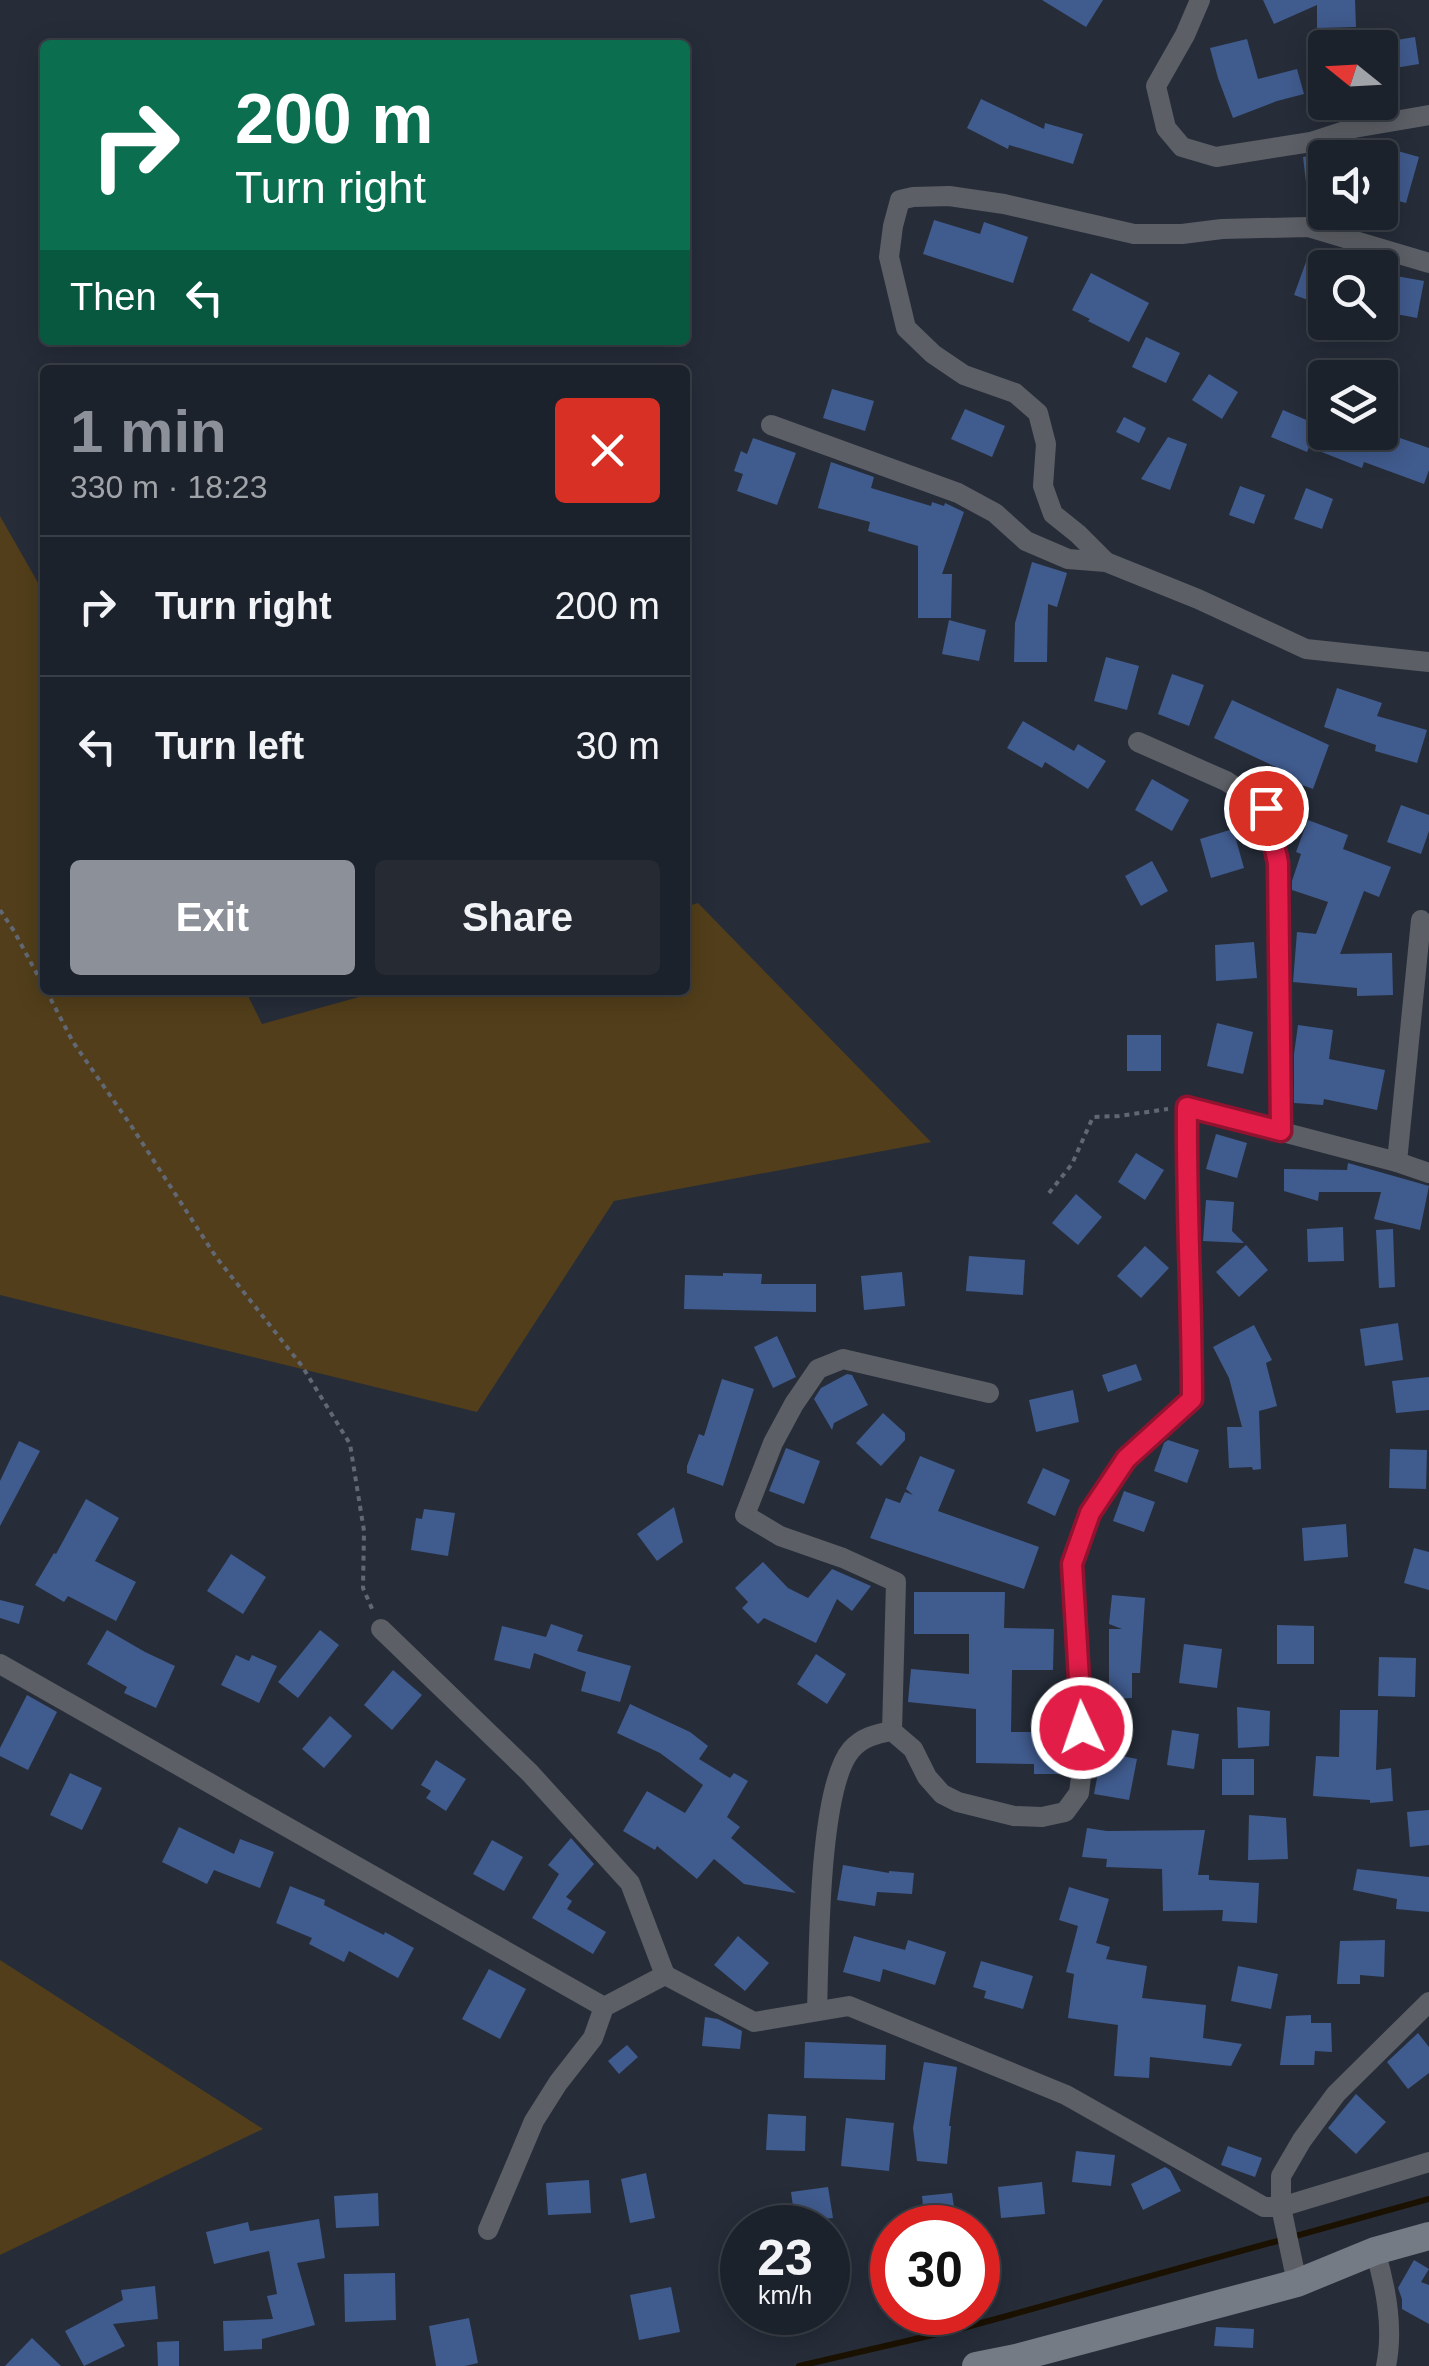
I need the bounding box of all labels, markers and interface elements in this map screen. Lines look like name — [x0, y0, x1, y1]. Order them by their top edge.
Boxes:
north arrow — [1308, 30, 1398, 120]
map controls — [1308, 30, 1398, 450]
icon: right — [70, 80, 200, 210]
text: 200 m — [235, 80, 433, 158]
button: sound — [1308, 140, 1398, 230]
text: Turn right — [235, 162, 426, 213]
button: search — [1308, 250, 1398, 340]
icon: left — [177, 270, 232, 325]
text: Then — [70, 276, 157, 318]
button: layers — [1308, 360, 1398, 450]
text: 1 min — [70, 398, 227, 465]
button: close — [555, 398, 660, 503]
text: 330 m · 18:23 — [70, 469, 267, 505]
icon: right — [70, 579, 125, 634]
text: Turn right — [155, 585, 332, 627]
text: 200 m — [554, 585, 660, 627]
icon: left — [70, 719, 125, 774]
text: Turn left — [155, 725, 304, 767]
text: 30 m — [576, 725, 660, 767]
pin — [1224, 766, 1309, 851]
icon: arrive — [1239, 781, 1294, 836]
button: Exit — [70, 860, 355, 975]
button: Share — [375, 860, 660, 975]
position arrow — [1030, 1676, 1134, 1780]
speed limit sign: 30 — [870, 2205, 1000, 2335]
text: 23 — [757, 2230, 813, 2286]
text: km/h — [758, 2281, 812, 2309]

